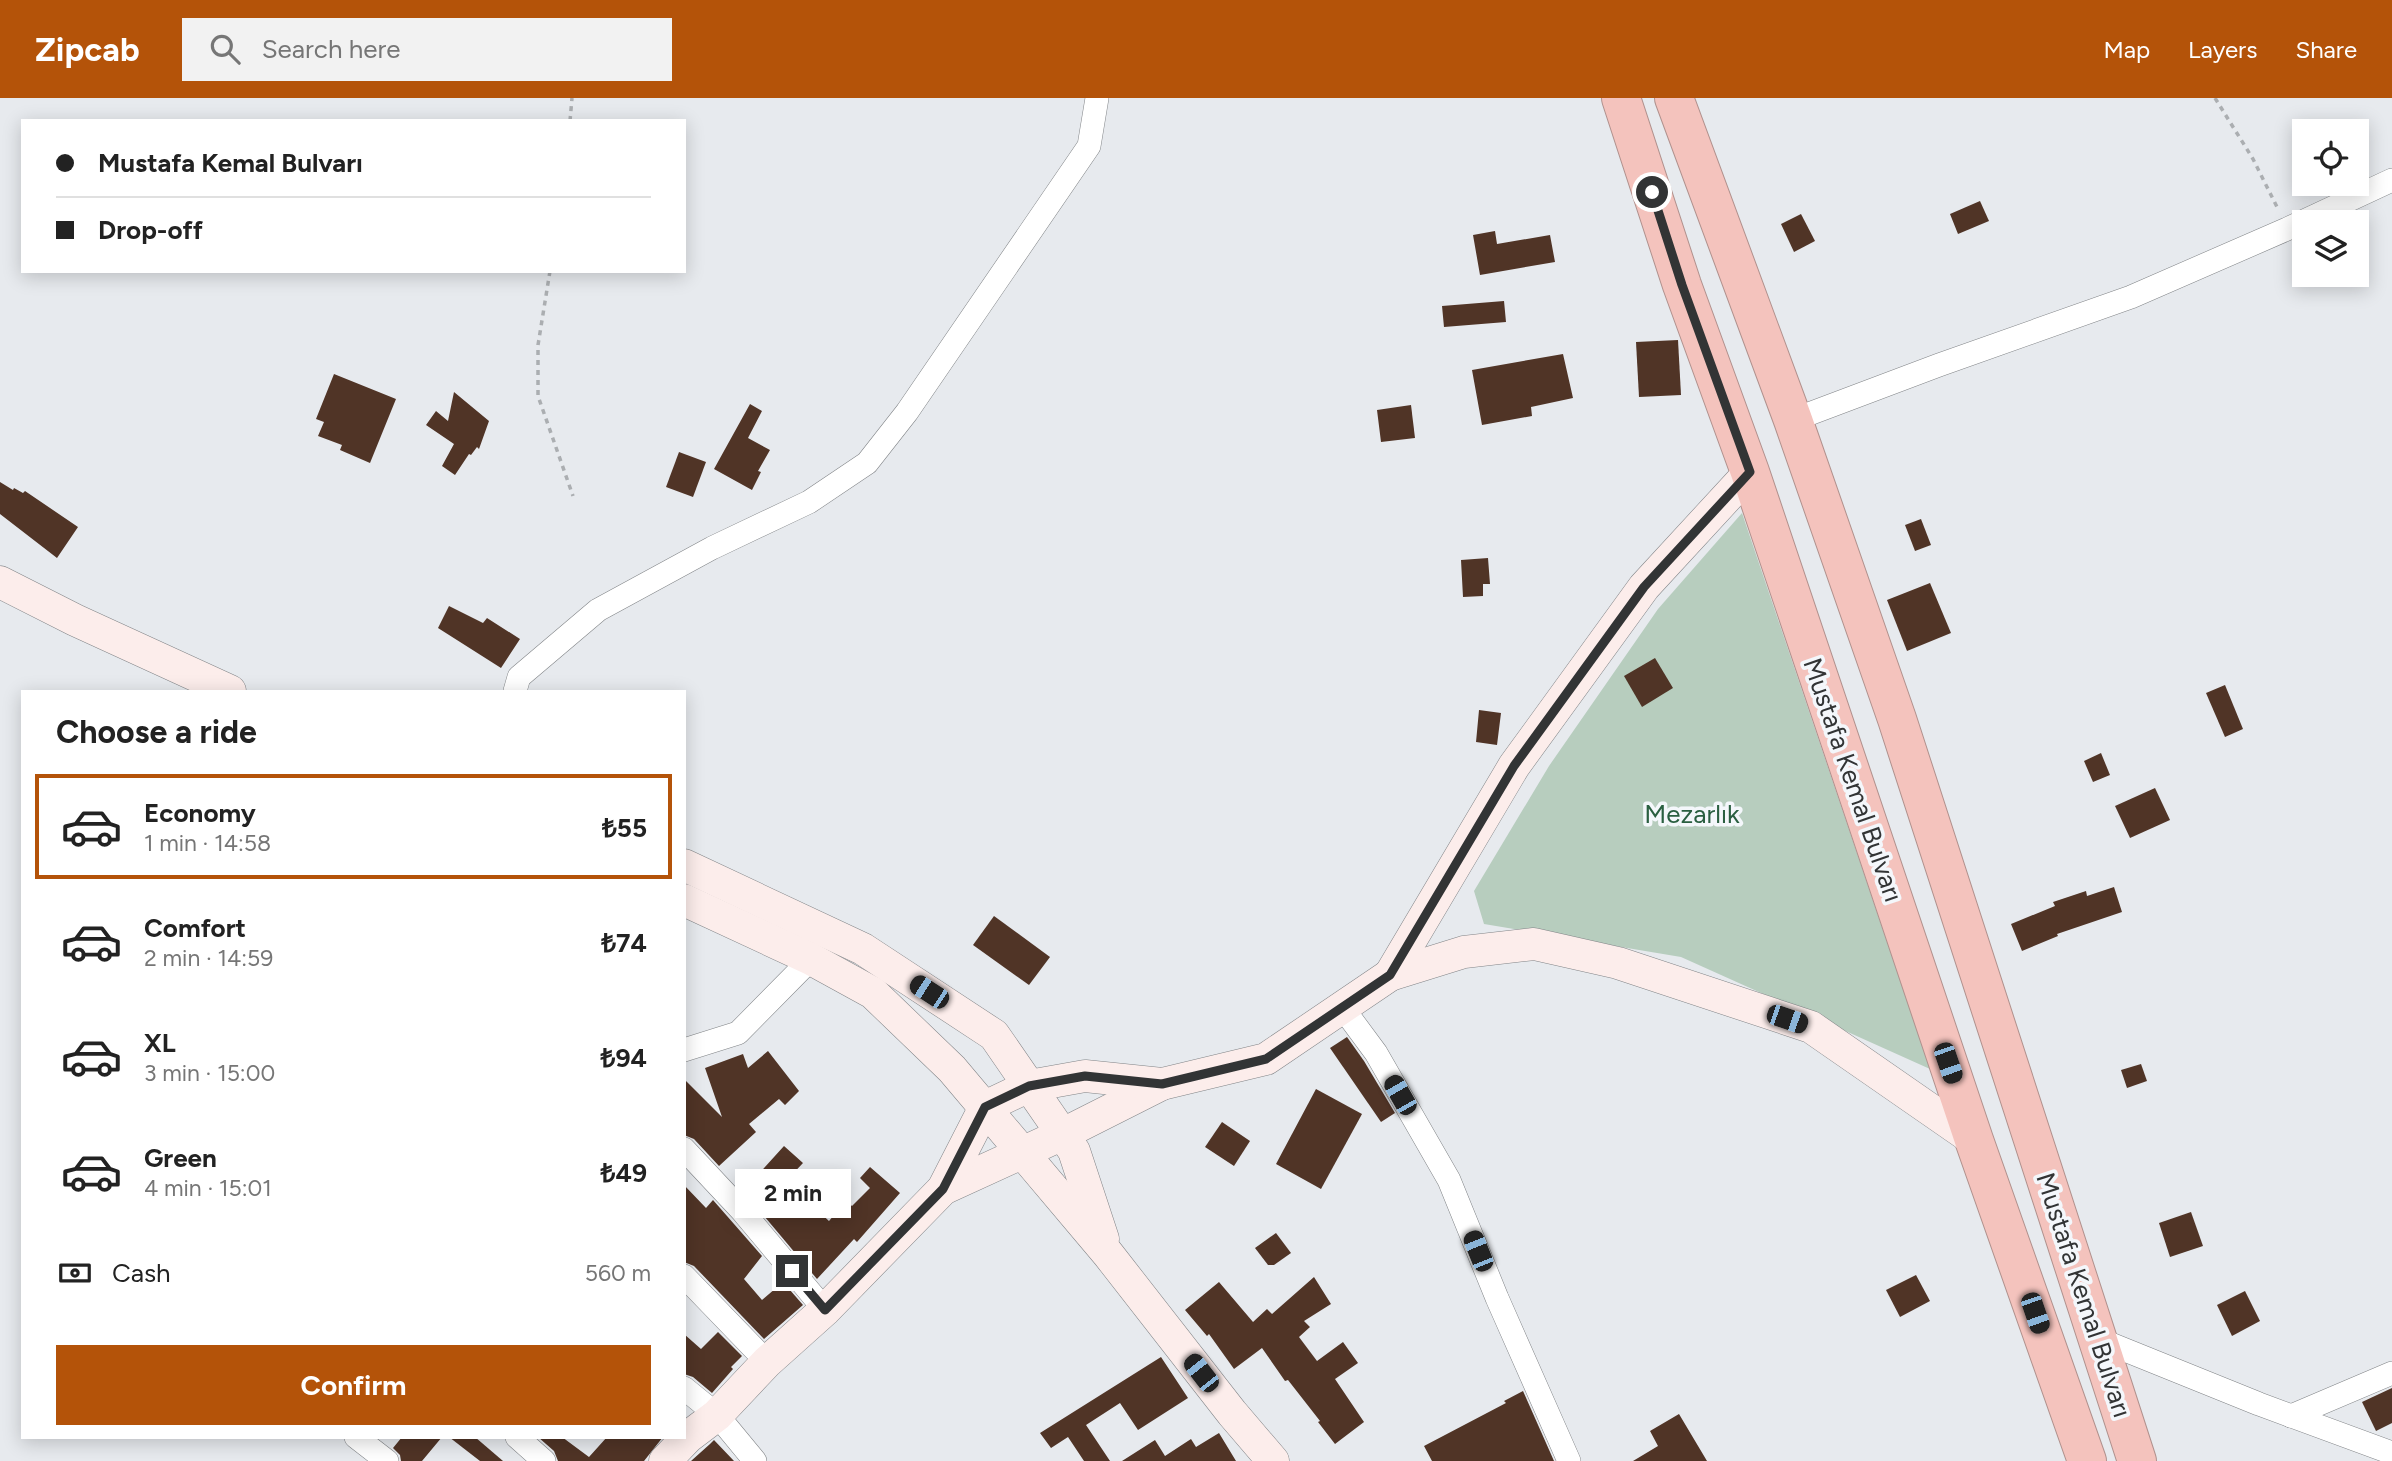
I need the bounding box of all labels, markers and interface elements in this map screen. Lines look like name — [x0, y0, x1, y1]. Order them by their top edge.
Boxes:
search box — [182, 18, 672, 81]
text: Zipcab — [35, 30, 140, 69]
icon: search — [206, 30, 244, 68]
text: Search here — [262, 33, 401, 65]
text: Map — [2103, 35, 2150, 64]
text: Layers — [2188, 35, 2257, 64]
text: Share — [2295, 35, 2357, 64]
map controls — [2292, 119, 2369, 287]
button: locate — [2292, 119, 2369, 196]
text: Mustafa Kemal Bulvarı — [98, 147, 363, 179]
route start — [1636, 176, 1668, 208]
button: layers — [2292, 210, 2369, 287]
text: Drop-off — [98, 214, 203, 246]
street label: Mustafa Kemal Bulvarı — [1796, 654, 1910, 906]
text: Choose a ride — [56, 713, 257, 751]
icon: car — [60, 795, 123, 858]
text: Economy — [144, 797, 256, 829]
park label: Mezarlık — [1644, 798, 1740, 830]
text: ₺55 — [602, 812, 647, 844]
text: 1 min · 14:58 — [144, 829, 271, 857]
icon: car — [60, 910, 123, 973]
text: Comfort — [144, 912, 246, 944]
text: ₺74 — [601, 927, 647, 959]
text: 2 min · 14:59 — [144, 944, 273, 972]
car — [906, 972, 953, 1012]
car — [1764, 1002, 1811, 1036]
icon: car — [60, 1025, 123, 1088]
text: XL — [144, 1027, 176, 1059]
car — [1932, 1040, 1965, 1086]
text: ₺94 — [601, 1042, 647, 1074]
text: 3 min · 15:00 — [144, 1059, 275, 1087]
car — [1381, 1072, 1420, 1118]
icon: car — [60, 1140, 123, 1203]
text: Green — [144, 1142, 217, 1174]
text: ₺49 — [601, 1157, 647, 1189]
street label: Mustafa Kemal Bulvarı — [2029, 1168, 2139, 1422]
callout: 2 min — [734, 1170, 850, 1218]
text: 4 min · 15:01 — [144, 1174, 272, 1202]
text: 2 min — [764, 1179, 822, 1207]
car — [1461, 1228, 1496, 1274]
icon: cash — [56, 1254, 94, 1292]
route end — [776, 1255, 808, 1287]
text: Cash — [112, 1257, 171, 1289]
text: 560 m — [585, 1259, 651, 1287]
car — [2019, 1290, 2052, 1336]
button: Confirm — [56, 1345, 651, 1425]
car — [1180, 1350, 1223, 1396]

